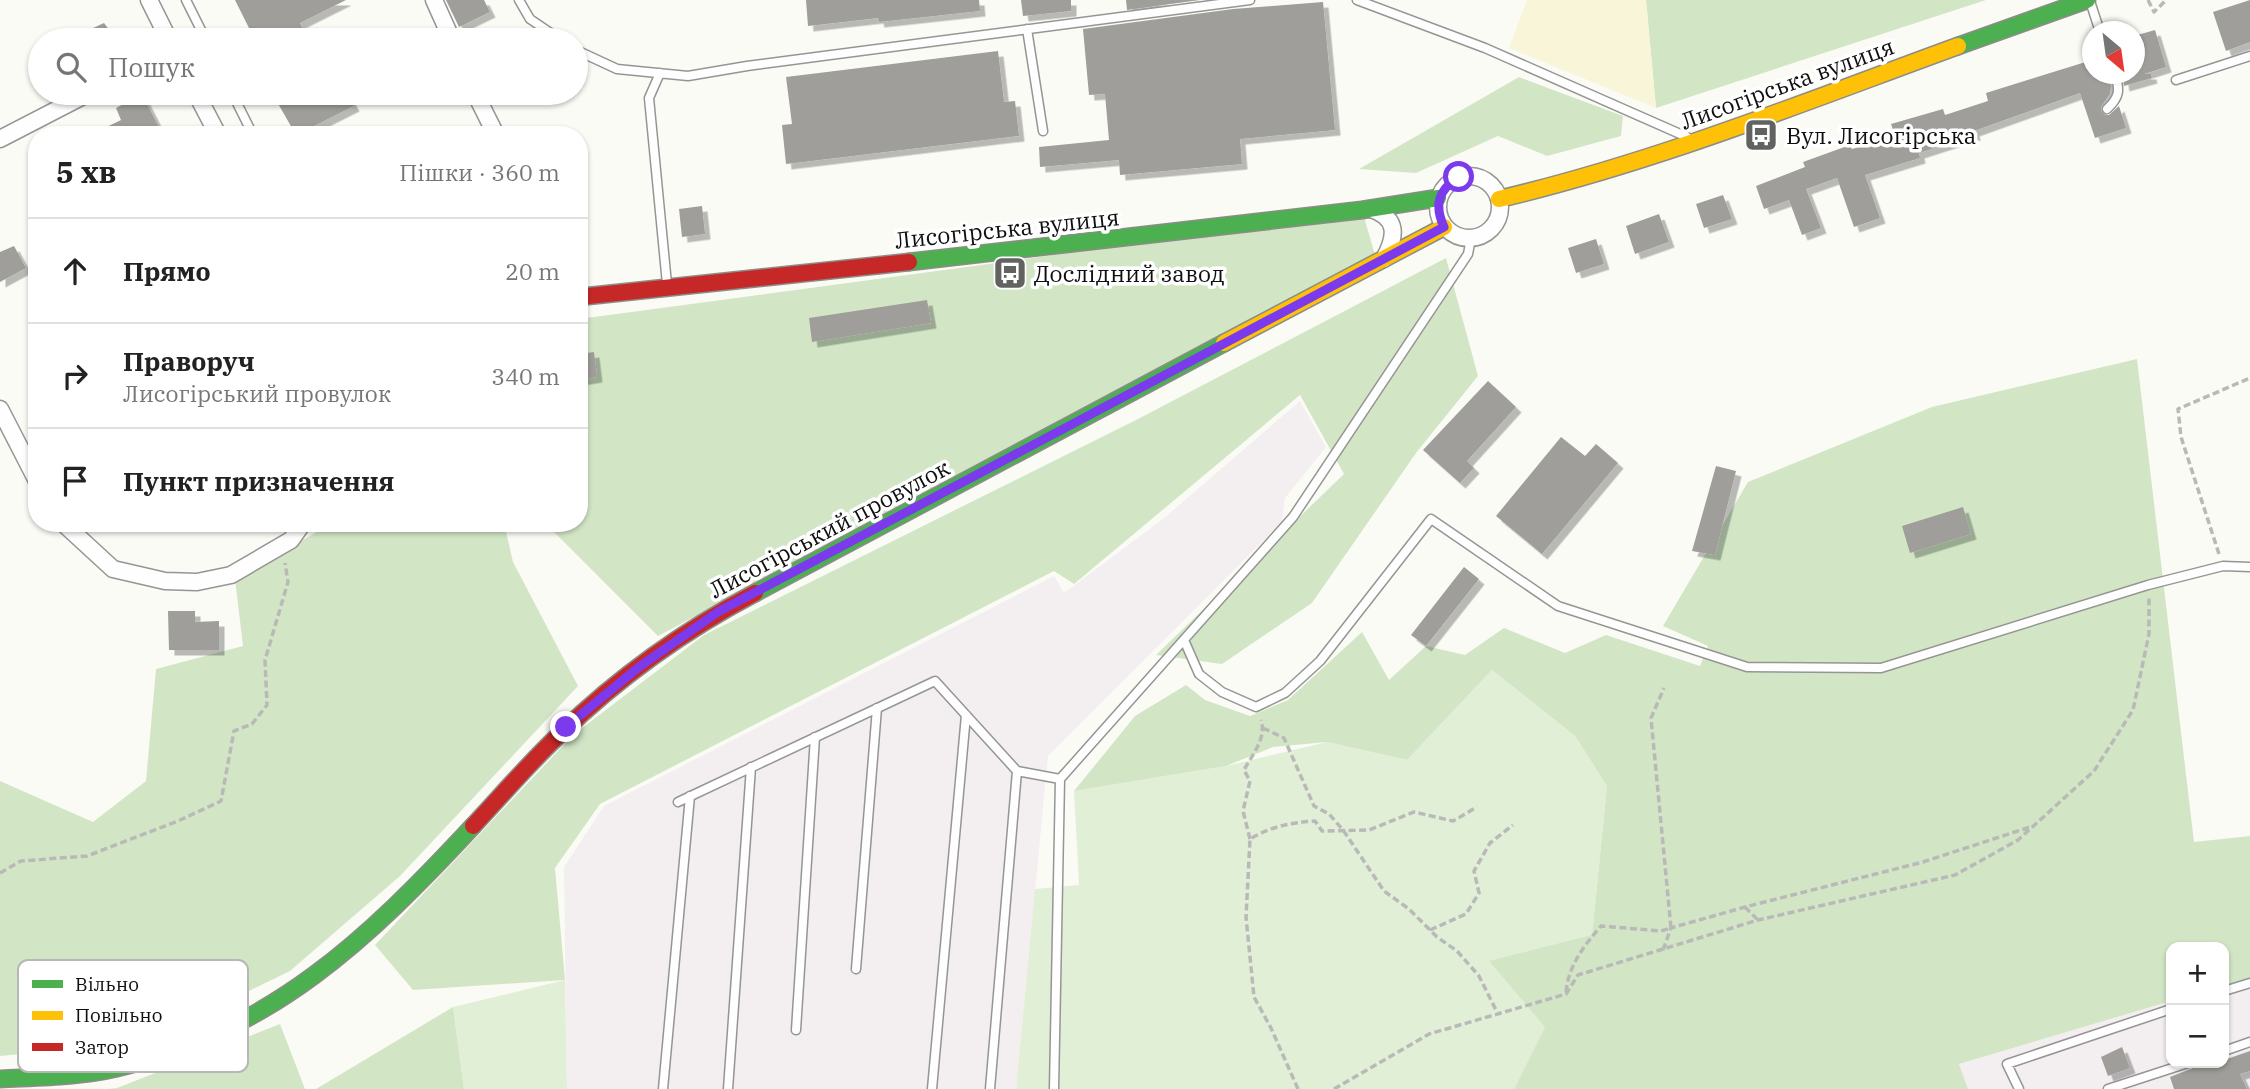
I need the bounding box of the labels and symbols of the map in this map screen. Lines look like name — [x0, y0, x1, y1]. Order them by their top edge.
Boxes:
north arrow — [2082, 21, 2145, 84]
street label: Лисогірська вулиця — [1676, 30, 1898, 136]
bus stop icon: Вул. Лисогірська — [1742, 116, 1780, 154]
place label: Вул. Лисогірська — [1786, 120, 1976, 150]
route start — [1443, 161, 1474, 192]
street label: Лисогірська вулиця — [893, 201, 1121, 255]
bus stop icon: Дослідний завод — [991, 254, 1029, 292]
place label: Дослідний завод — [1034, 258, 1225, 288]
street label: Лисогірський провулок — [704, 452, 955, 604]
route end — [550, 711, 581, 742]
legend — [18, 960, 248, 1072]
text: Вільно — [75, 972, 139, 996]
text: Повільно — [75, 1003, 162, 1027]
text: Затор — [75, 1035, 129, 1059]

